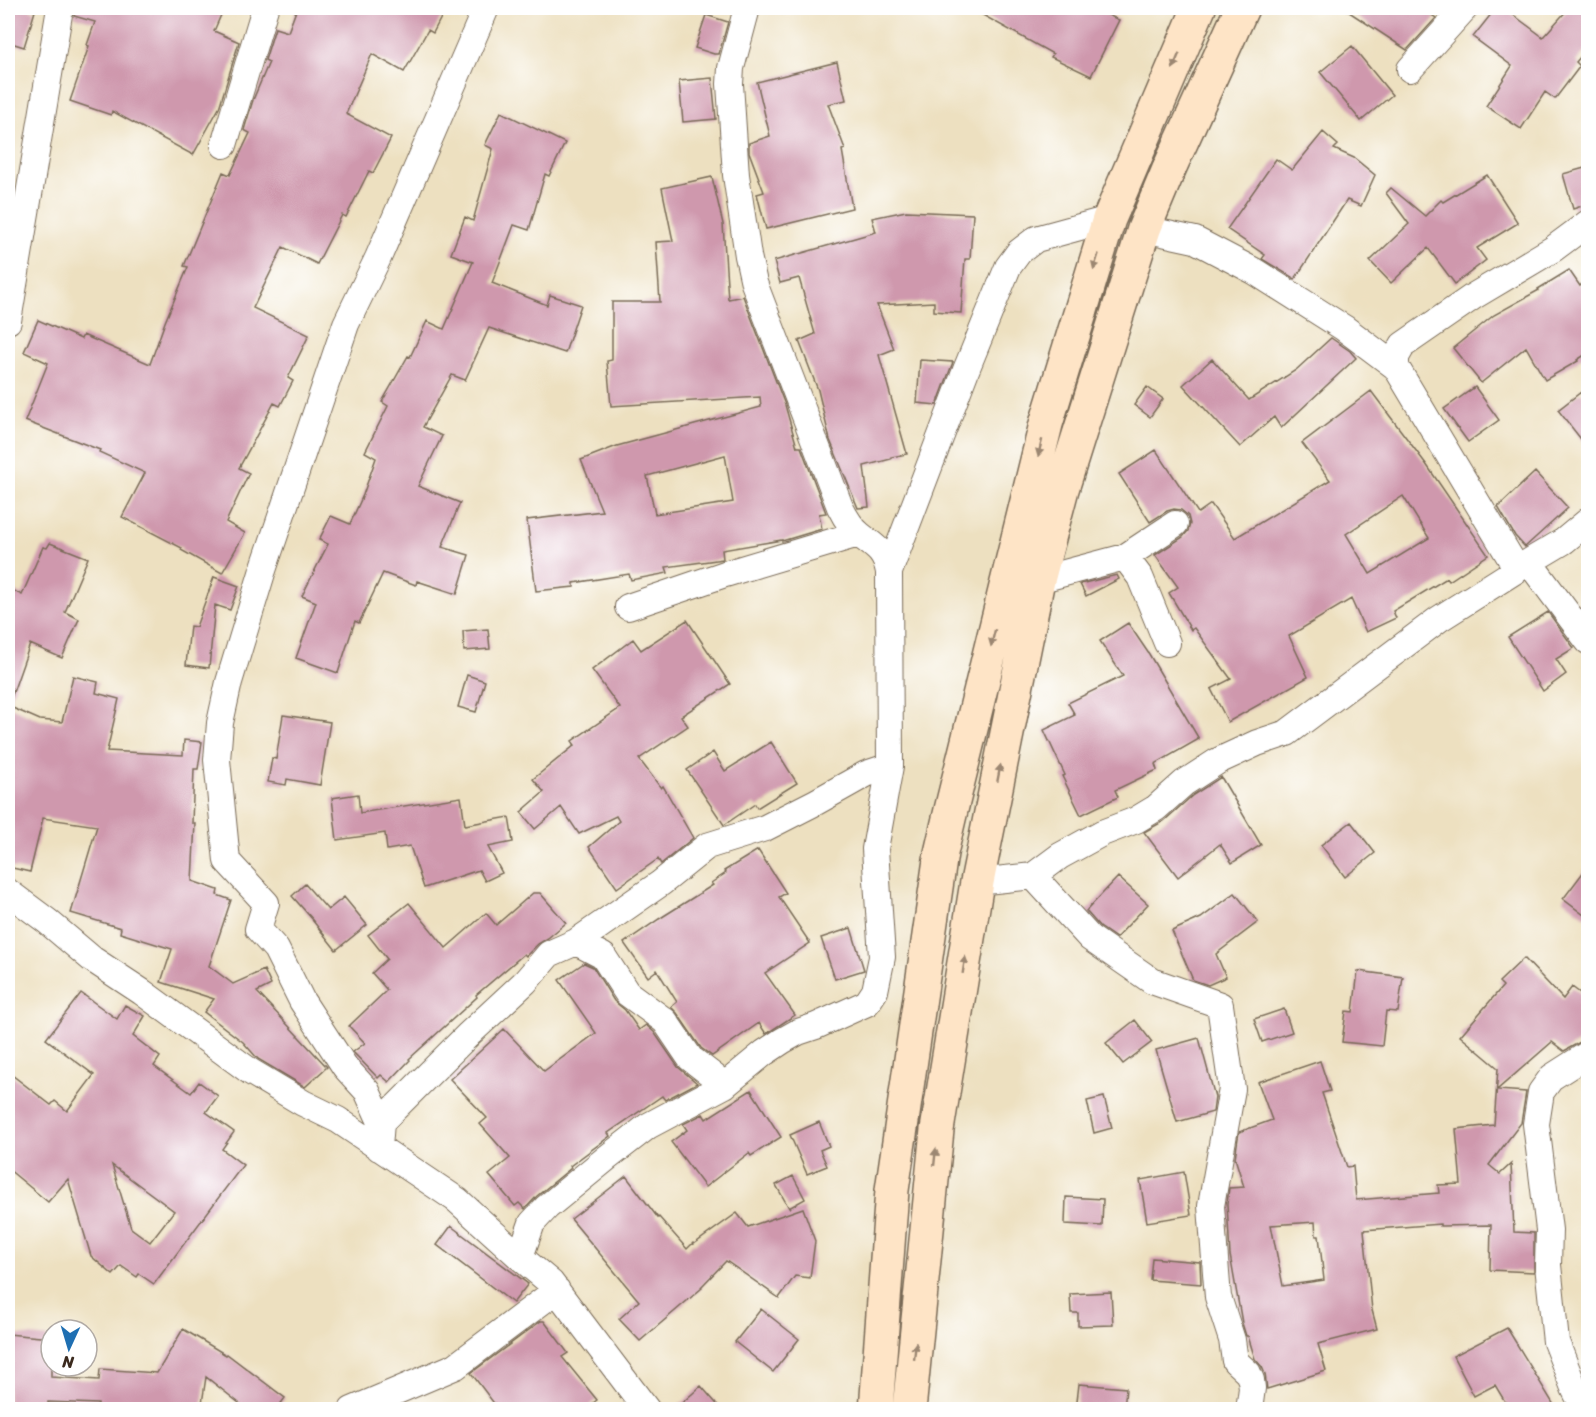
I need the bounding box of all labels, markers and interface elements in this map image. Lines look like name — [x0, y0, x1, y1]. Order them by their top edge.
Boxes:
one-way arrow — [1171, 53, 1181, 71]
one-way arrow — [1091, 253, 1100, 271]
one-way arrow — [1034, 439, 1044, 458]
one-way arrow — [988, 629, 998, 647]
one-way arrow — [995, 764, 1005, 782]
one-way arrow — [960, 955, 969, 974]
one-way arrow — [930, 1148, 940, 1167]
north arrow — [39, 1318, 99, 1378]
one-way arrow — [910, 1342, 920, 1361]
text: N — [61, 1348, 76, 1377]

